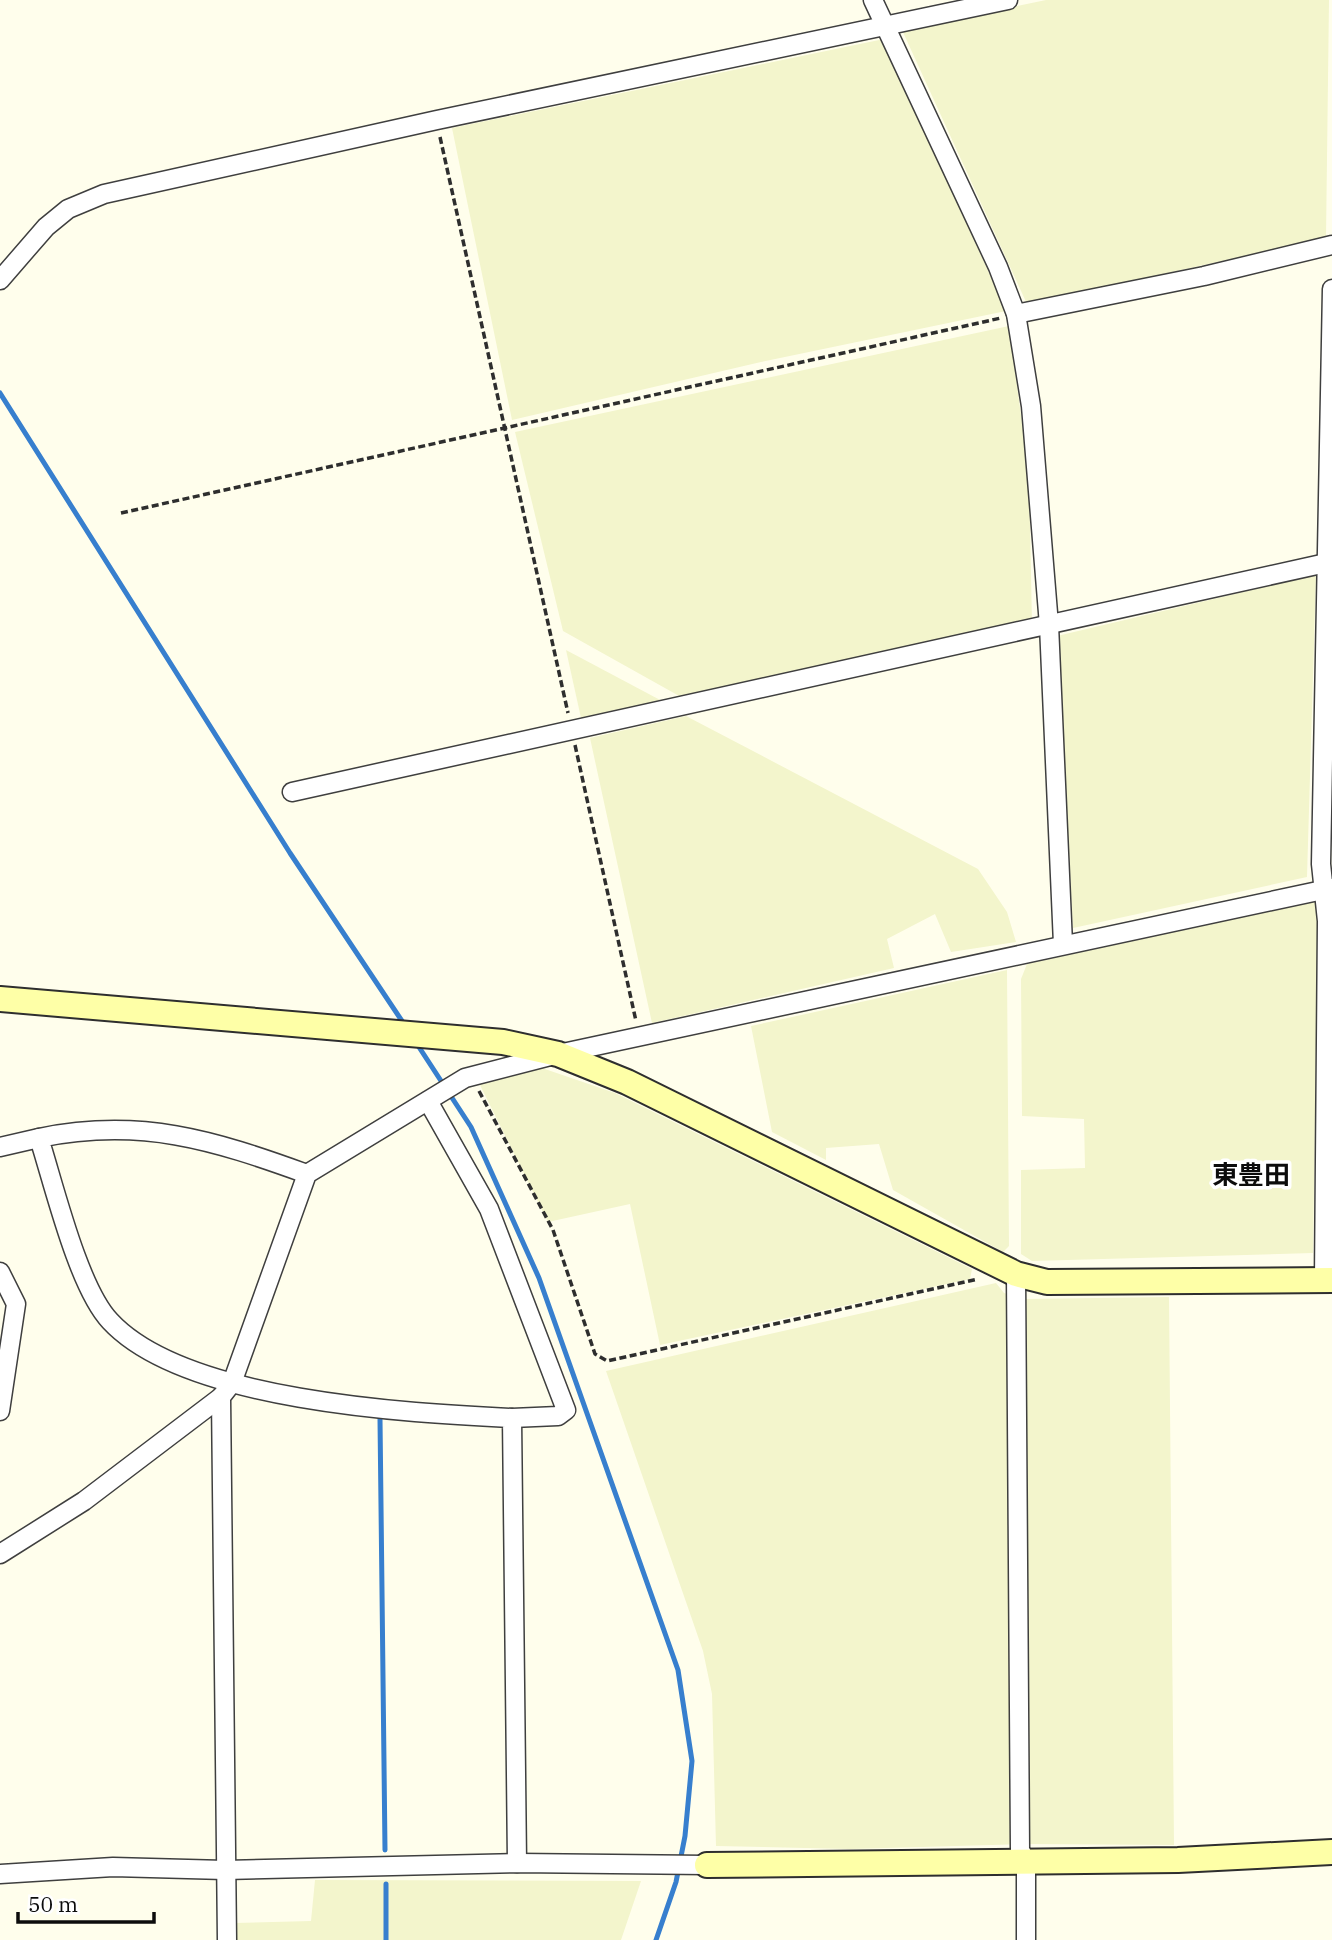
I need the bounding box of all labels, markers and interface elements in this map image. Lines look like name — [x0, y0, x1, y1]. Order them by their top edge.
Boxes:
district label: 東豊田 — [1212, 1157, 1290, 1191]
scale bar — [18, 1881, 154, 1925]
text: 50 m — [28, 1890, 78, 1918]

